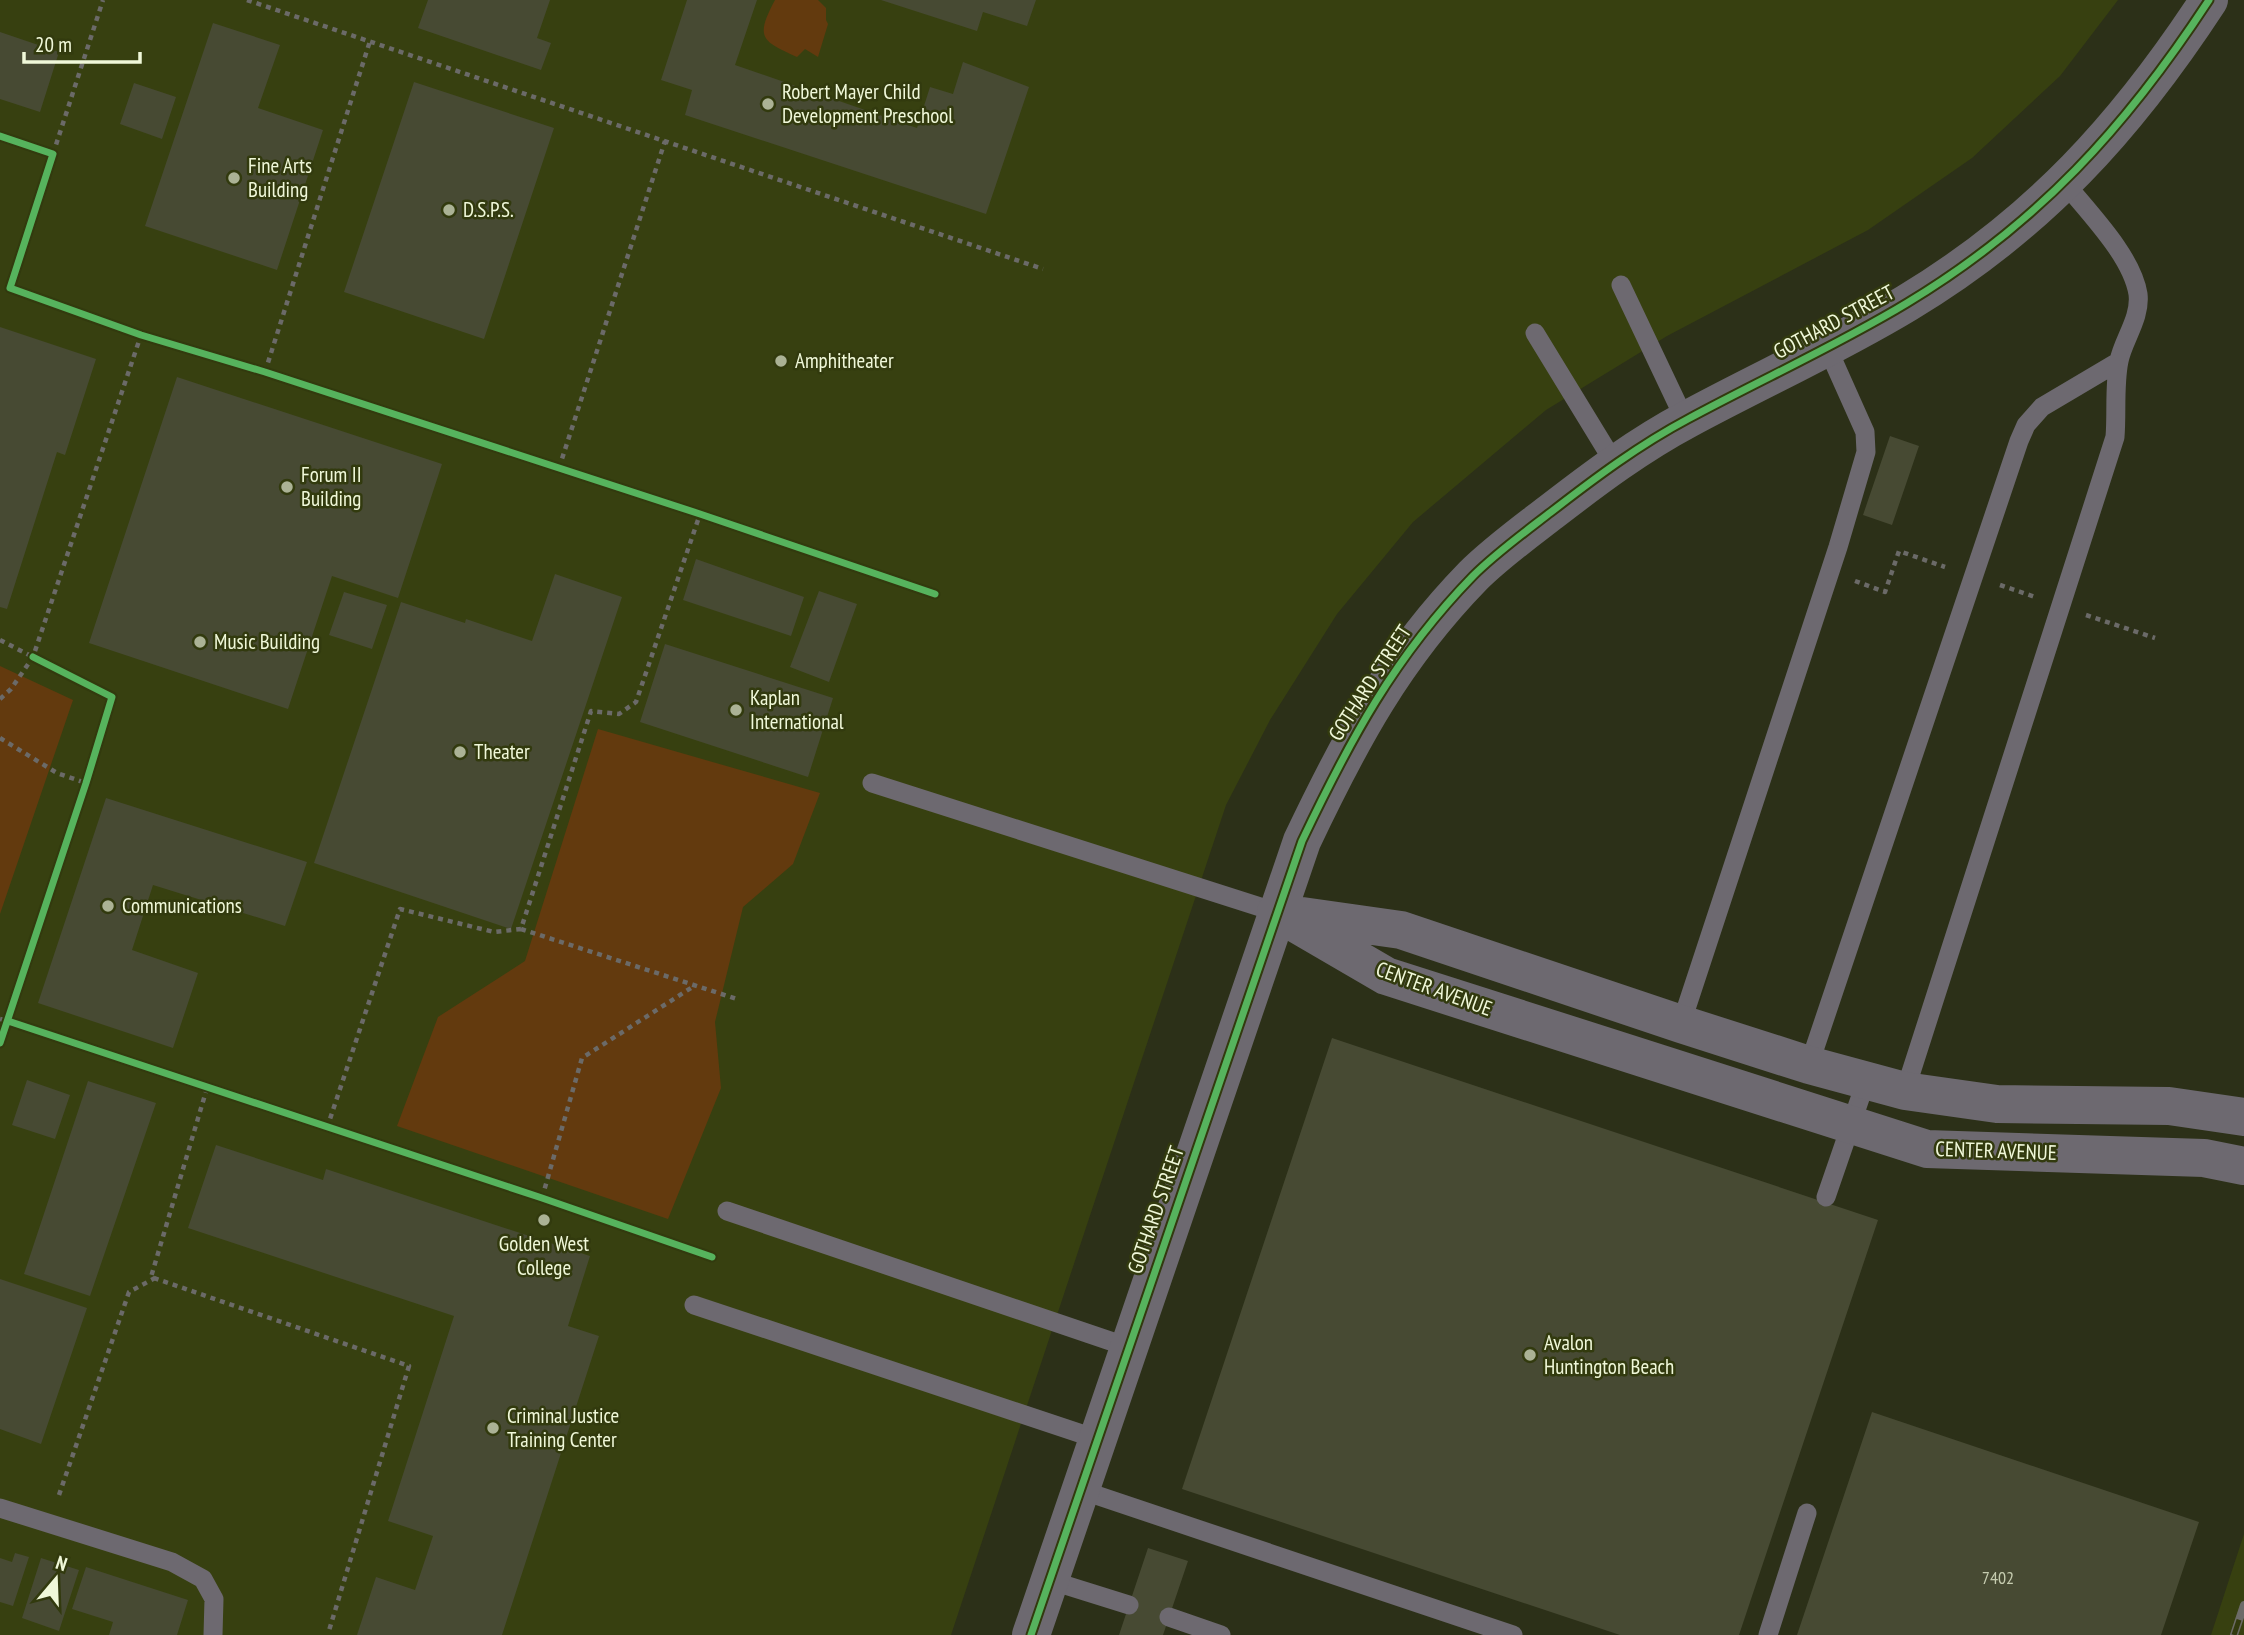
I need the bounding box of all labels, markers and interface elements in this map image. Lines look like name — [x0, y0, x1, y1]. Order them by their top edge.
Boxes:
scale bar — [24, 21, 140, 65]
text: 20 m — [35, 31, 72, 58]
place label: Robert Mayer Child Development Preschool — [782, 78, 953, 129]
marker: Robert Mayer Child Development Preschool — [760, 96, 776, 112]
place label: Fine Arts Building — [248, 152, 312, 203]
marker: Fine Arts Building — [226, 170, 242, 186]
place label: D.S.P.S. — [463, 196, 514, 223]
marker: D.S.P.S. — [441, 202, 457, 218]
street label: GOTHARD STREET — [1769, 278, 1899, 365]
place label: Amphitheater — [795, 347, 894, 374]
marker: Amphitheater — [773, 353, 789, 369]
place label: Forum II Building — [301, 461, 362, 512]
marker: Forum II Building — [279, 479, 295, 495]
street label: GOTHARD STREET — [1322, 619, 1417, 746]
place label: Music Building — [214, 628, 320, 655]
marker: Music Building — [192, 634, 208, 650]
place label: Kaplan International — [750, 684, 844, 735]
marker: Kaplan International — [728, 702, 744, 718]
place label: Theater — [474, 738, 530, 765]
marker: Theater — [452, 744, 468, 760]
place label: Communications — [122, 892, 242, 919]
marker: Communications — [100, 898, 116, 914]
street label: CENTER AVENUE — [1373, 955, 1496, 1022]
street label: CENTER AVENUE — [1935, 1135, 2057, 1166]
street label: GOTHARD STREET — [1121, 1142, 1190, 1277]
marker: Golden West College — [536, 1212, 552, 1228]
place label: Golden West College — [499, 1230, 589, 1281]
place label: Avalon Huntington Beach — [1544, 1329, 1674, 1380]
marker: Avalon Huntington Beach — [1522, 1347, 1538, 1363]
place label: Criminal Justice Training Center — [507, 1402, 619, 1453]
marker: Criminal Justice Training Center — [485, 1420, 501, 1436]
north arrow — [21, 1544, 91, 1614]
text: N — [53, 1550, 70, 1576]
house number: 7402 — [1982, 1566, 2014, 1589]

